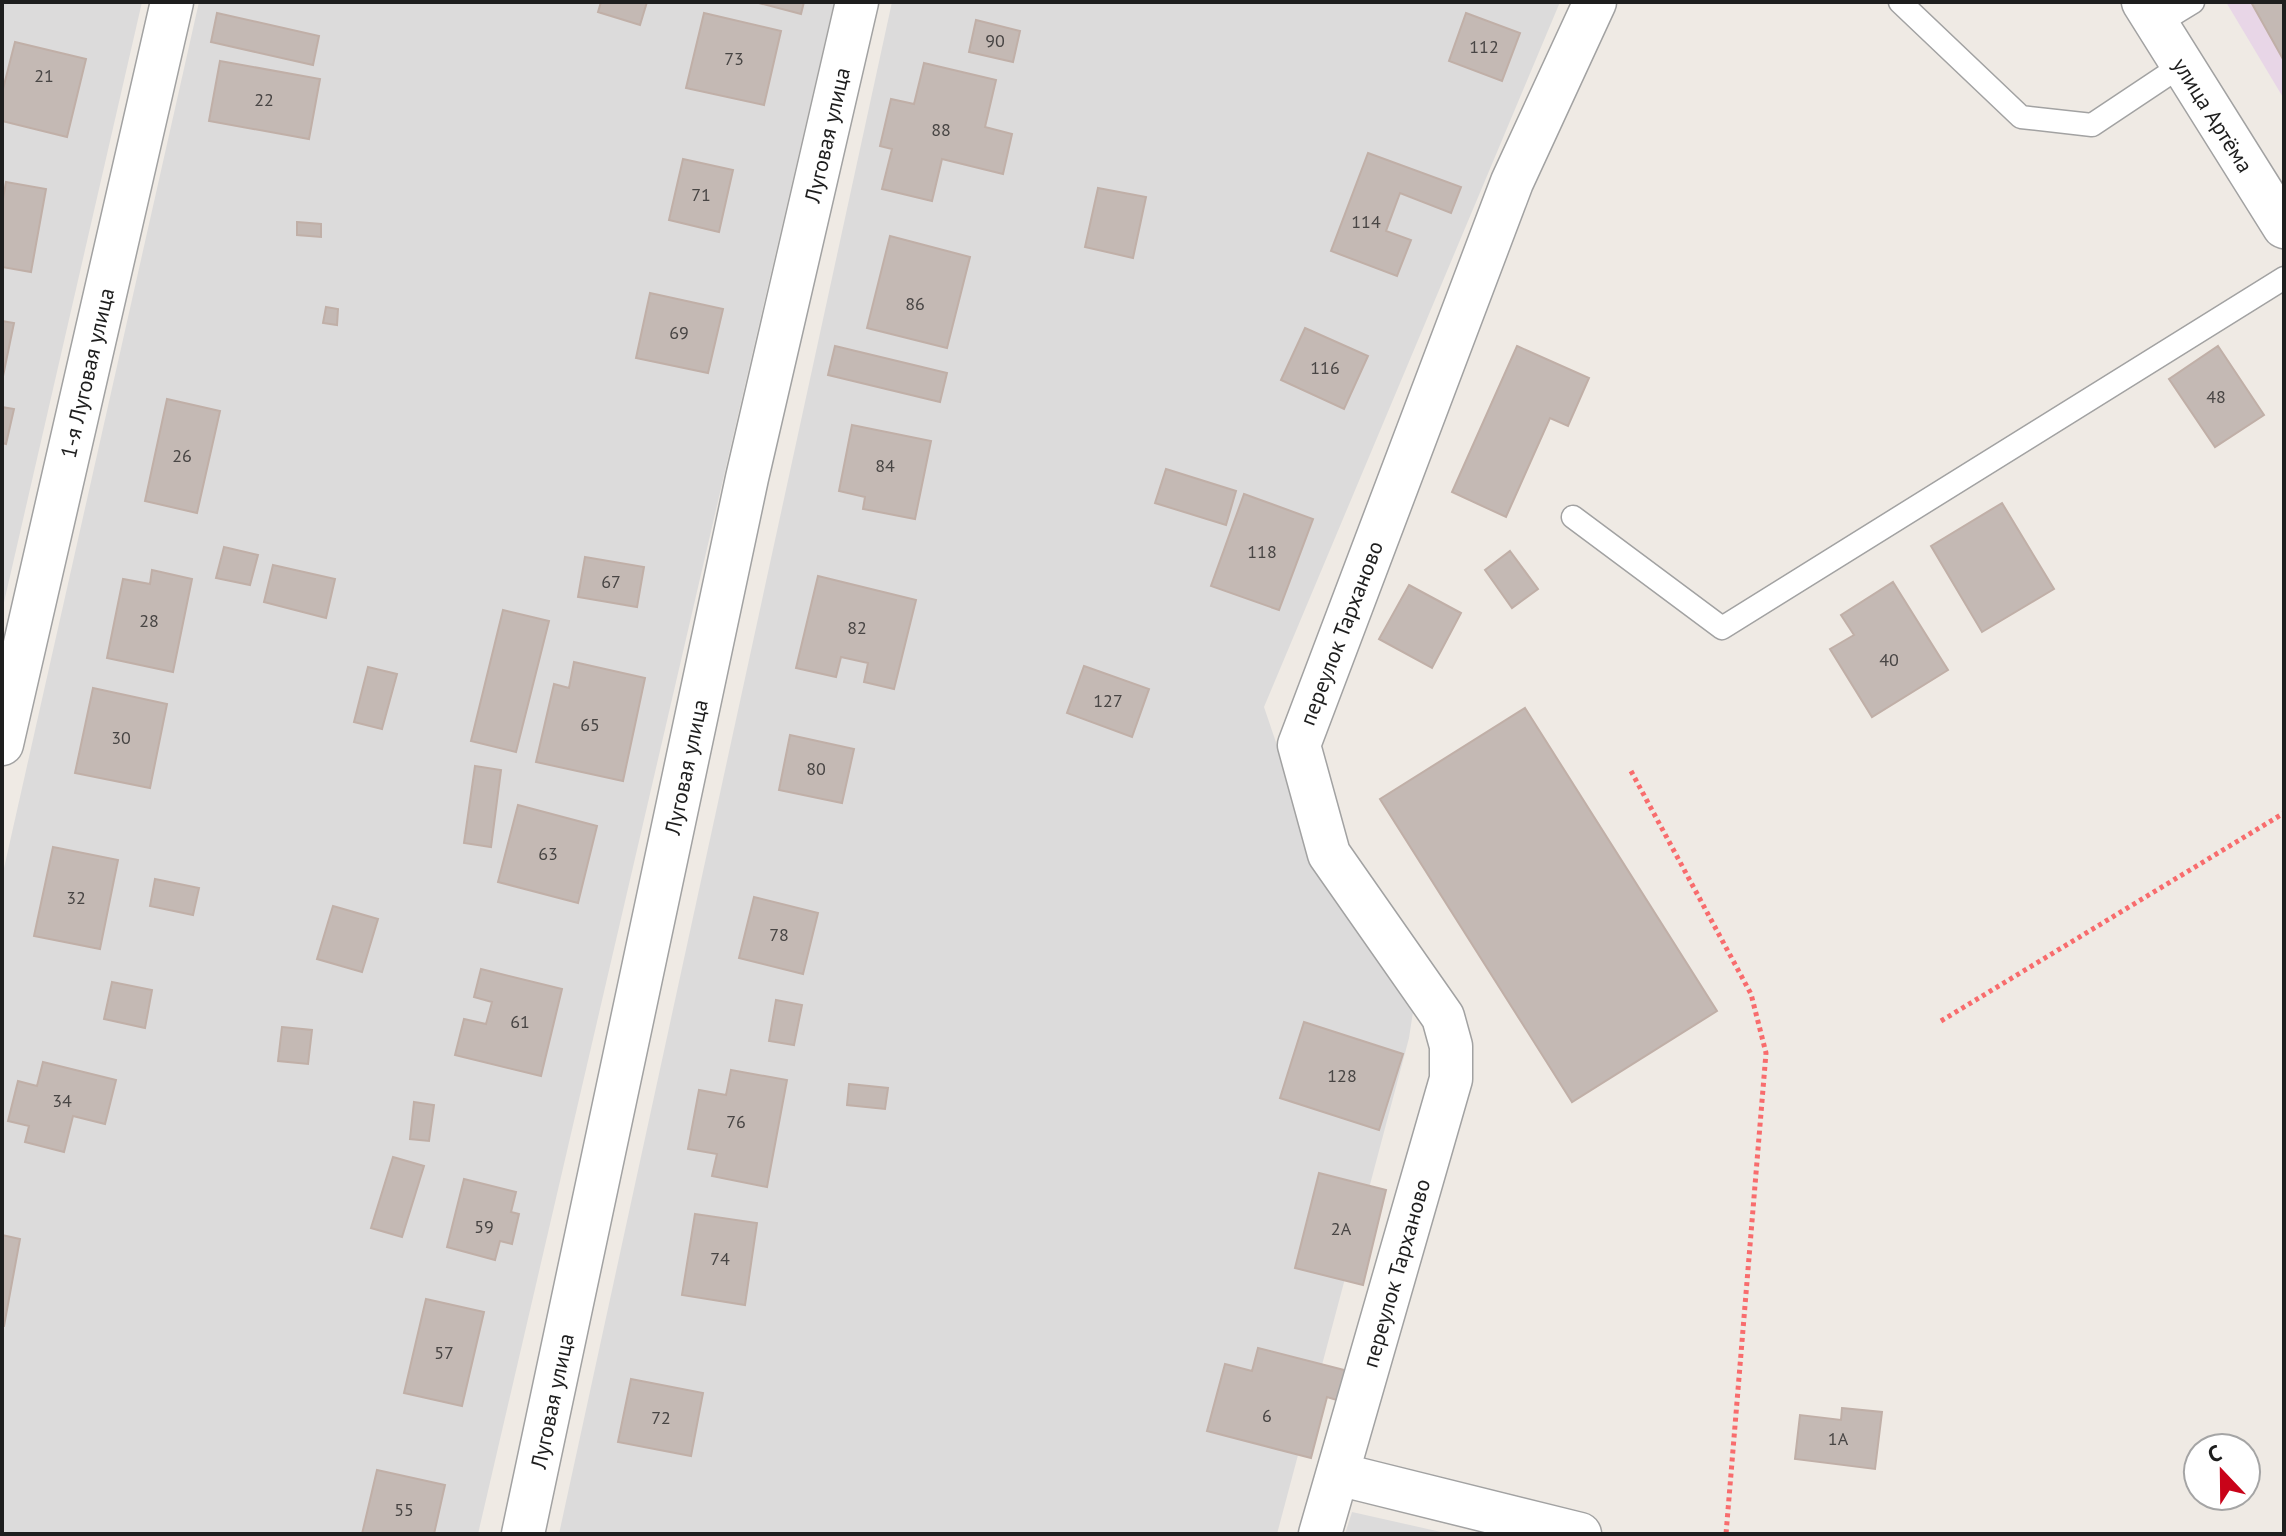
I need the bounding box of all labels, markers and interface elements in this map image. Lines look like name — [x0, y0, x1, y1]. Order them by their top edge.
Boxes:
house number: 90 — [985, 29, 1005, 52]
house number: 112 — [1469, 35, 1499, 58]
house number: 73 — [724, 47, 744, 70]
street label: улица Артёма — [2167, 52, 2259, 178]
house number: 21 — [34, 64, 54, 87]
street label: Луговая улица — [798, 65, 856, 206]
house number: 22 — [254, 88, 274, 111]
house number: 88 — [931, 118, 951, 141]
house number: 71 — [691, 183, 711, 206]
house number: 114 — [1351, 210, 1381, 233]
street label: 1-я Луговая улица — [54, 285, 120, 461]
house number: 86 — [905, 292, 925, 315]
house number: 69 — [669, 321, 689, 344]
house number: 116 — [1310, 356, 1340, 379]
house number: 48 — [2206, 385, 2226, 408]
house number: 26 — [172, 444, 192, 467]
house number: 84 — [875, 454, 895, 477]
street label: переулок Тарханово — [1293, 537, 1389, 729]
house number: 118 — [1247, 540, 1277, 563]
house number: 67 — [601, 570, 621, 593]
house number: 28 — [139, 609, 159, 632]
house number: 82 — [847, 616, 867, 639]
house number: 40 — [1879, 648, 1899, 671]
house number: 127 — [1093, 689, 1123, 712]
street label: Луговая улица — [658, 697, 714, 838]
house number: 65 — [580, 713, 600, 736]
house number: 30 — [111, 726, 131, 749]
house number: 80 — [806, 757, 826, 780]
house number: 63 — [538, 842, 558, 865]
house number: 32 — [66, 886, 86, 909]
house number: 78 — [769, 923, 789, 946]
house number: 61 — [510, 1010, 530, 1033]
house number: 128 — [1327, 1064, 1357, 1087]
house number: 34 — [52, 1089, 72, 1112]
house number: 76 — [726, 1110, 746, 1133]
street label: переулок Тарханово — [1356, 1175, 1436, 1371]
house number: 59 — [474, 1215, 494, 1238]
house number: 2А — [1331, 1217, 1352, 1240]
house number: 74 — [710, 1247, 730, 1270]
street label: Луговая улица — [524, 1331, 580, 1472]
house number: 57 — [434, 1341, 454, 1364]
house number: 6 — [1262, 1404, 1272, 1427]
house number: 72 — [651, 1406, 671, 1429]
house number: 1А — [1828, 1427, 1849, 1450]
north arrow — [2182, 1432, 2262, 1512]
text: С — [2204, 1438, 2225, 1469]
house number: 55 — [394, 1498, 414, 1521]

